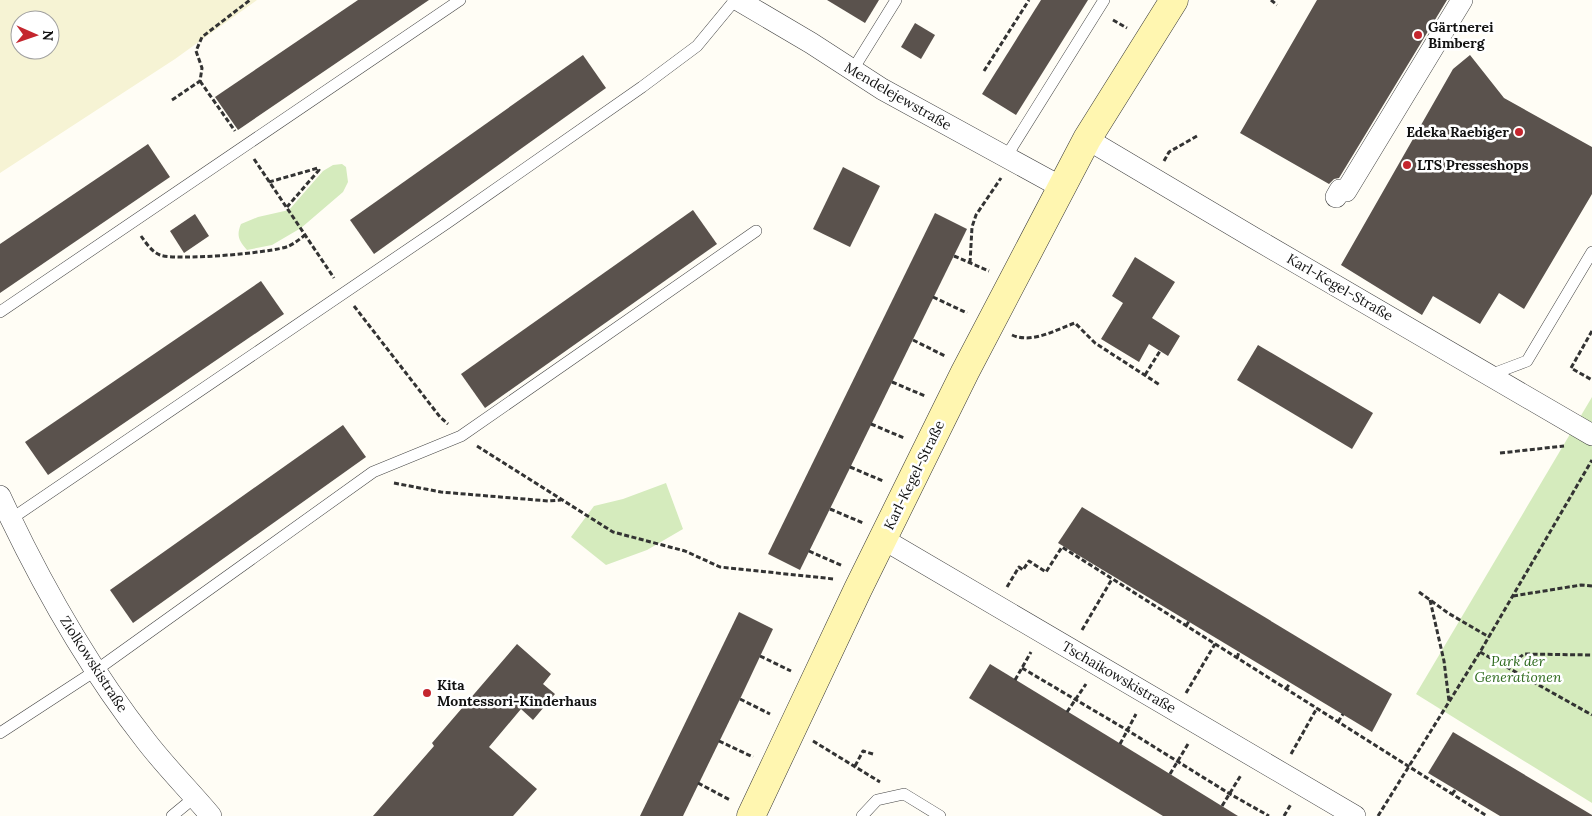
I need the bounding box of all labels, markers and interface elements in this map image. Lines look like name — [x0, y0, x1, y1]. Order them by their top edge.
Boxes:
north arrow — [10, 10, 60, 60]
place label: Gärtnerei Bimberg — [1428, 18, 1494, 52]
marker: Gärtnerei Bimberg — [1412, 29, 1424, 41]
text: N — [39, 30, 57, 41]
street label: Mendelejewstraße — [841, 58, 955, 134]
place label: Edeka Raebiger — [1406, 123, 1509, 141]
marker: Edeka Raebiger — [1513, 126, 1525, 138]
place label: LTS Presseshops — [1417, 156, 1529, 174]
marker: LTS Presseshops — [1401, 159, 1413, 171]
street label: Karl-Kegel-Straße — [1284, 249, 1397, 325]
street label: Karl-Kegel-Straße — [880, 417, 948, 533]
street label: Ziolkowskistraße — [56, 612, 132, 716]
street label: Tschaikowskistraße — [1059, 637, 1180, 717]
park label: Park der Generationen — [1474, 652, 1562, 686]
place label: Kita Montessori-Kinderhaus — [437, 676, 597, 710]
marker: Kita Montessori-Kinderhaus — [421, 687, 433, 699]

